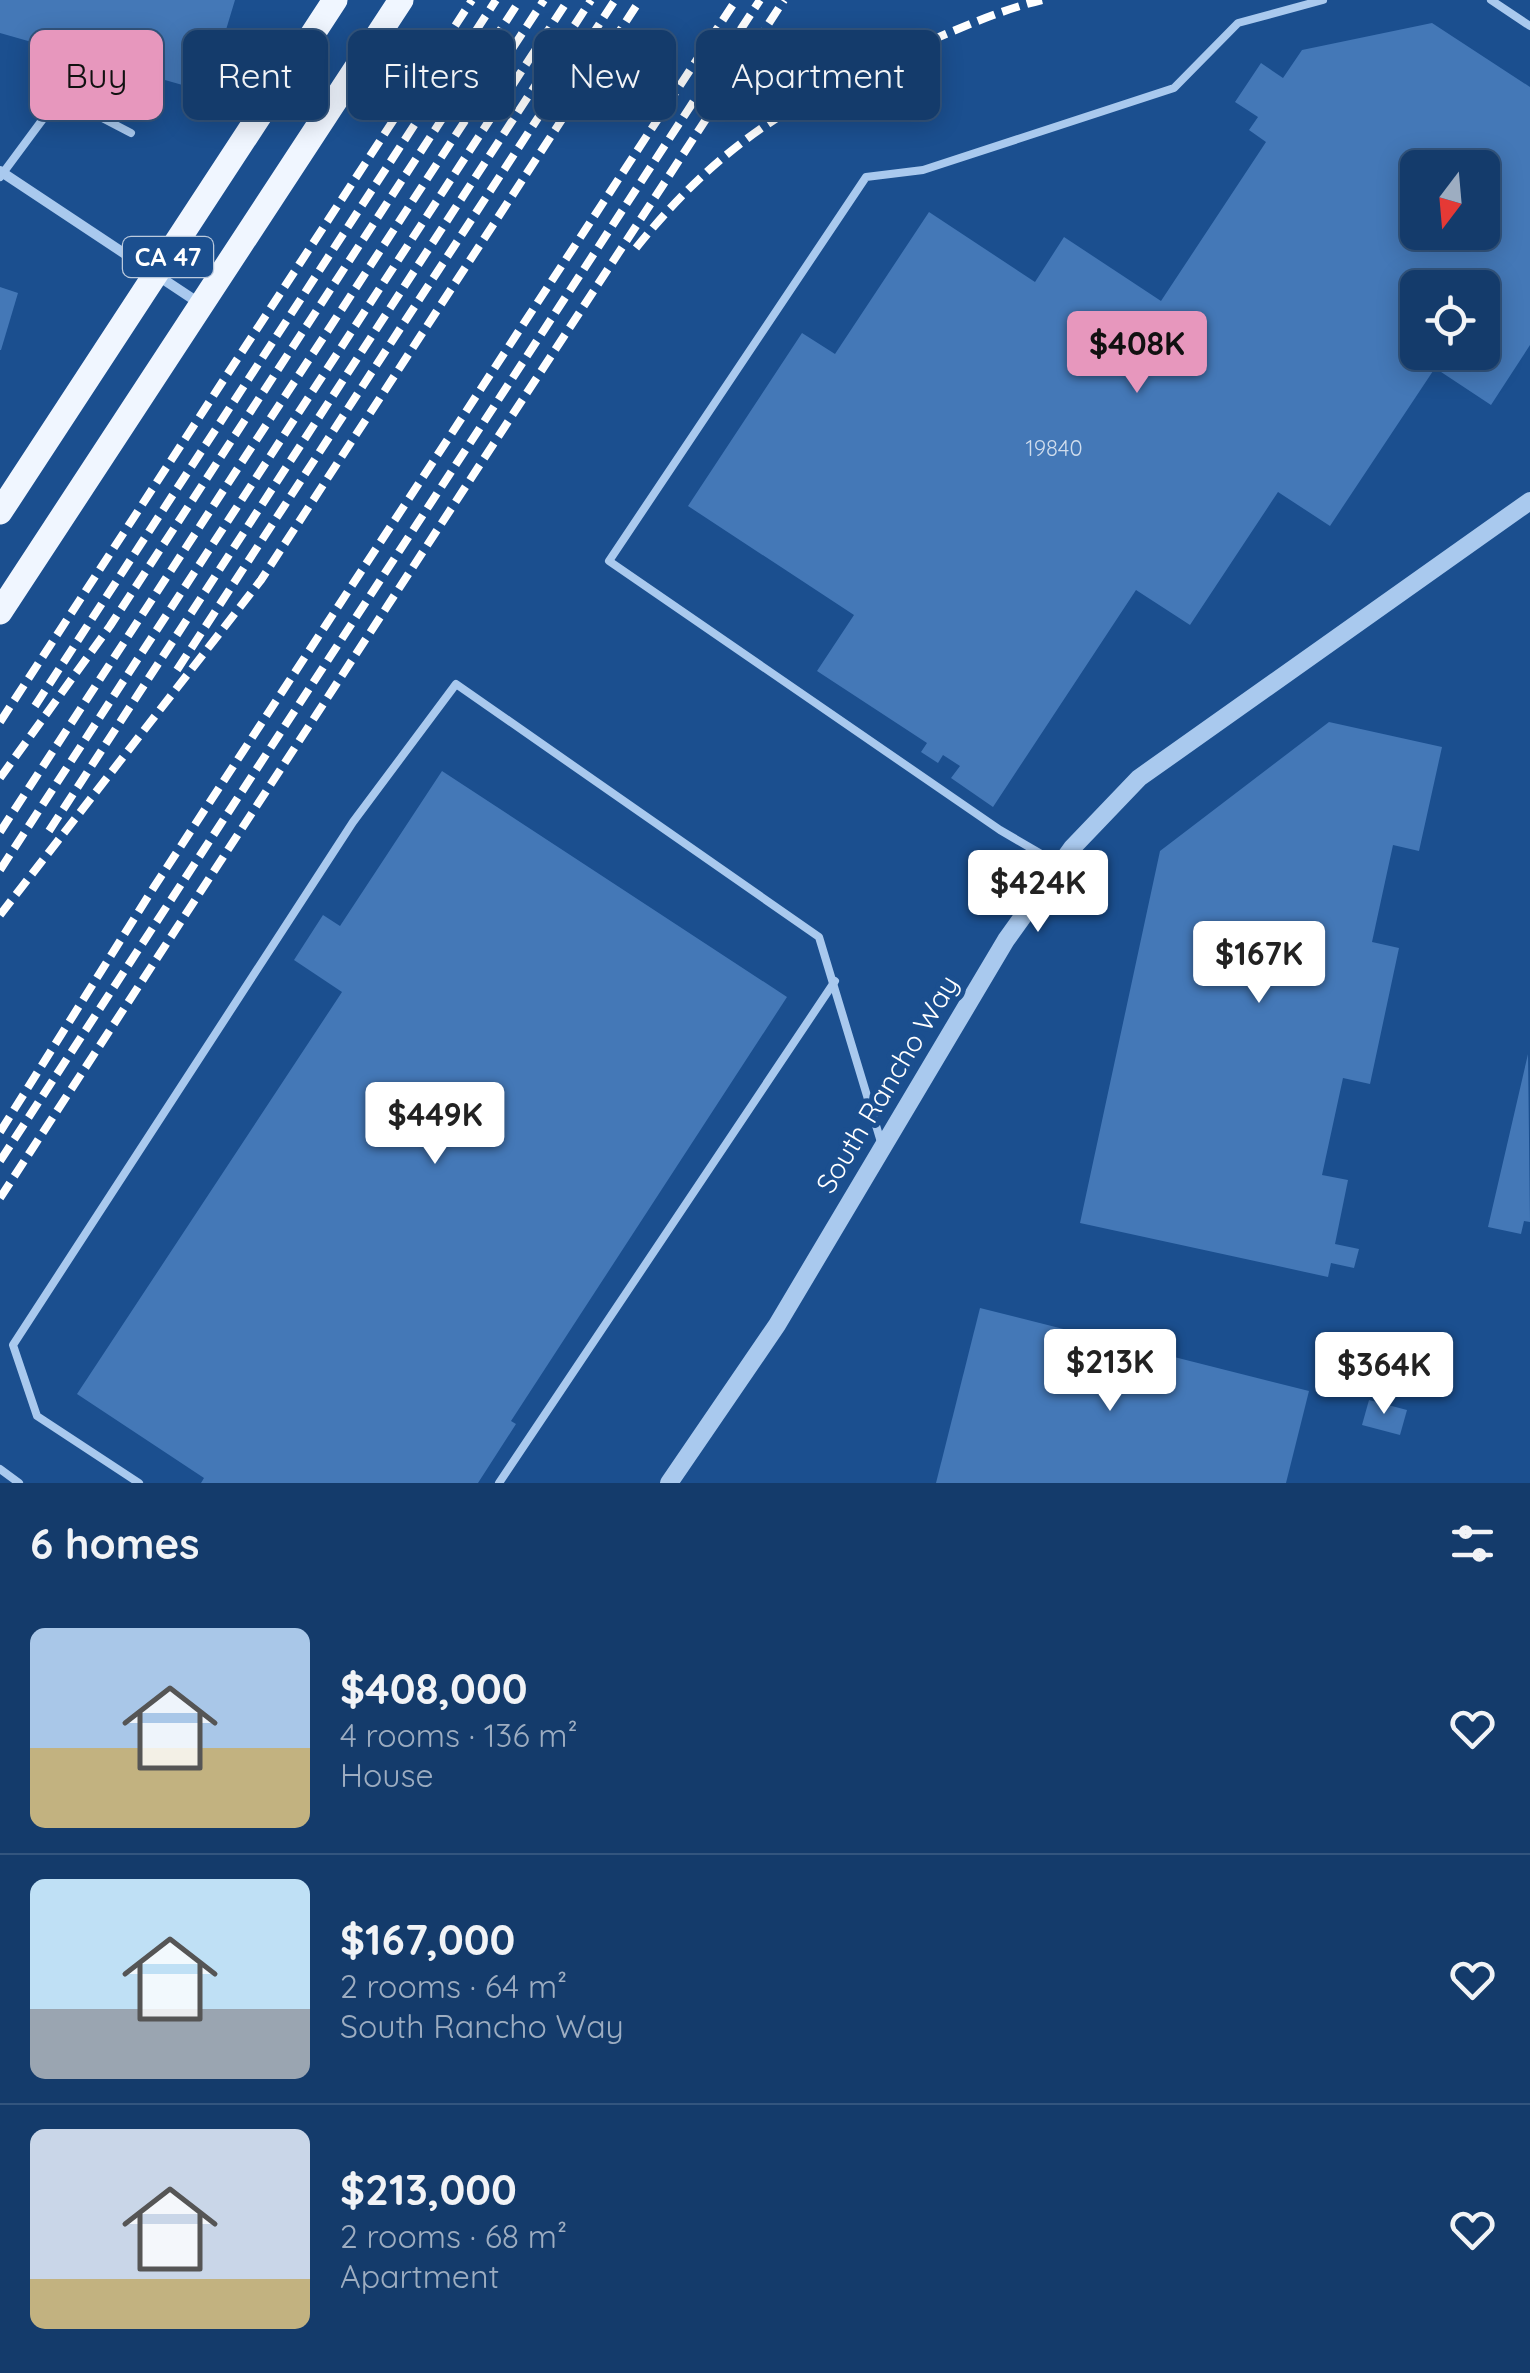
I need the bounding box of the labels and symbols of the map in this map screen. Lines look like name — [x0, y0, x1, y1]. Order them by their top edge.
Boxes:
north arrow — [1400, 150, 1500, 250]
road number: CA 47 — [123, 237, 213, 277]
pin: $408K — [1067, 311, 1207, 396]
house number: 19840 — [1026, 434, 1082, 462]
pin: $424K — [968, 850, 1108, 935]
pin: $167K — [1189, 921, 1329, 1006]
street label: South Rancho Way — [808, 968, 966, 1199]
pin: $449K — [365, 1082, 505, 1167]
pin: $213K — [1040, 1329, 1180, 1414]
pin: $364K — [1314, 1332, 1454, 1417]

